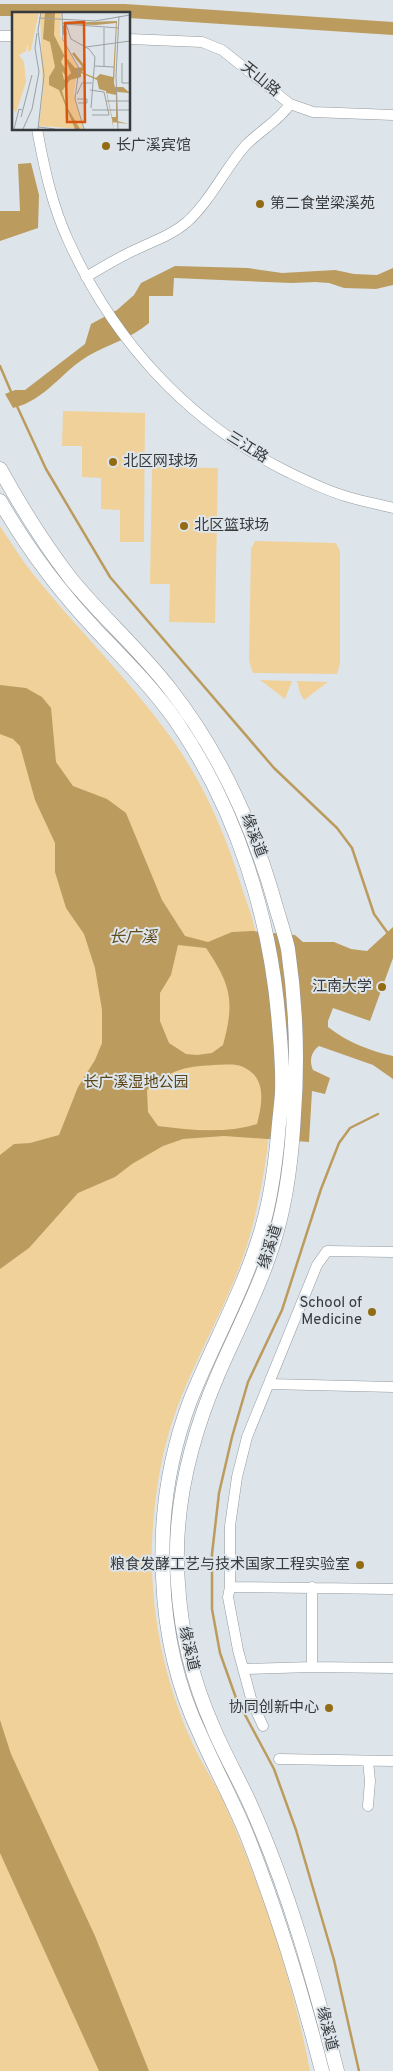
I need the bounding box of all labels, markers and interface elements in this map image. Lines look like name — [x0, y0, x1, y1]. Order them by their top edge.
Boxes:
inset map — [12, 12, 130, 130]
street label: 天山路 — [237, 58, 283, 102]
place label: 长广溪宾馆 — [116, 137, 191, 156]
marker: 长广溪宾馆 — [100, 140, 112, 152]
place label: 第二食堂梁溪苑 — [270, 195, 375, 214]
marker: 第二食堂梁溪苑 — [254, 198, 266, 210]
street label: 三江路 — [223, 428, 271, 468]
place label: 北区网球场 — [123, 452, 198, 472]
marker: 北区网球场 — [107, 456, 119, 468]
place label: 北区篮球场 — [194, 516, 269, 536]
marker: 北区篮球场 — [178, 520, 190, 532]
street label: 缘溪道 — [236, 812, 270, 860]
water label: 长广溪 — [109, 928, 159, 948]
place label: 江南大学 — [312, 978, 372, 997]
marker: 江南大学 — [376, 981, 388, 993]
park label: 长广溪湿地公园 — [83, 1074, 189, 1093]
street label: 缘溪道 — [255, 1223, 287, 1271]
place label: School of Medicine — [299, 1294, 362, 1330]
marker: School of Medicine — [366, 1306, 378, 1318]
place label: 粮食发酵工艺与技术国家工程实验室 — [110, 1555, 350, 1575]
marker: 粮食发酵工艺与技术国家工程实验室 — [354, 1559, 366, 1571]
street label: 缘溪道 — [174, 1625, 202, 1673]
place label: 协同创新中心 — [229, 1698, 319, 1718]
marker: 协同创新中心 — [323, 1702, 335, 1714]
street label: 缘溪道 — [311, 2005, 341, 2053]

